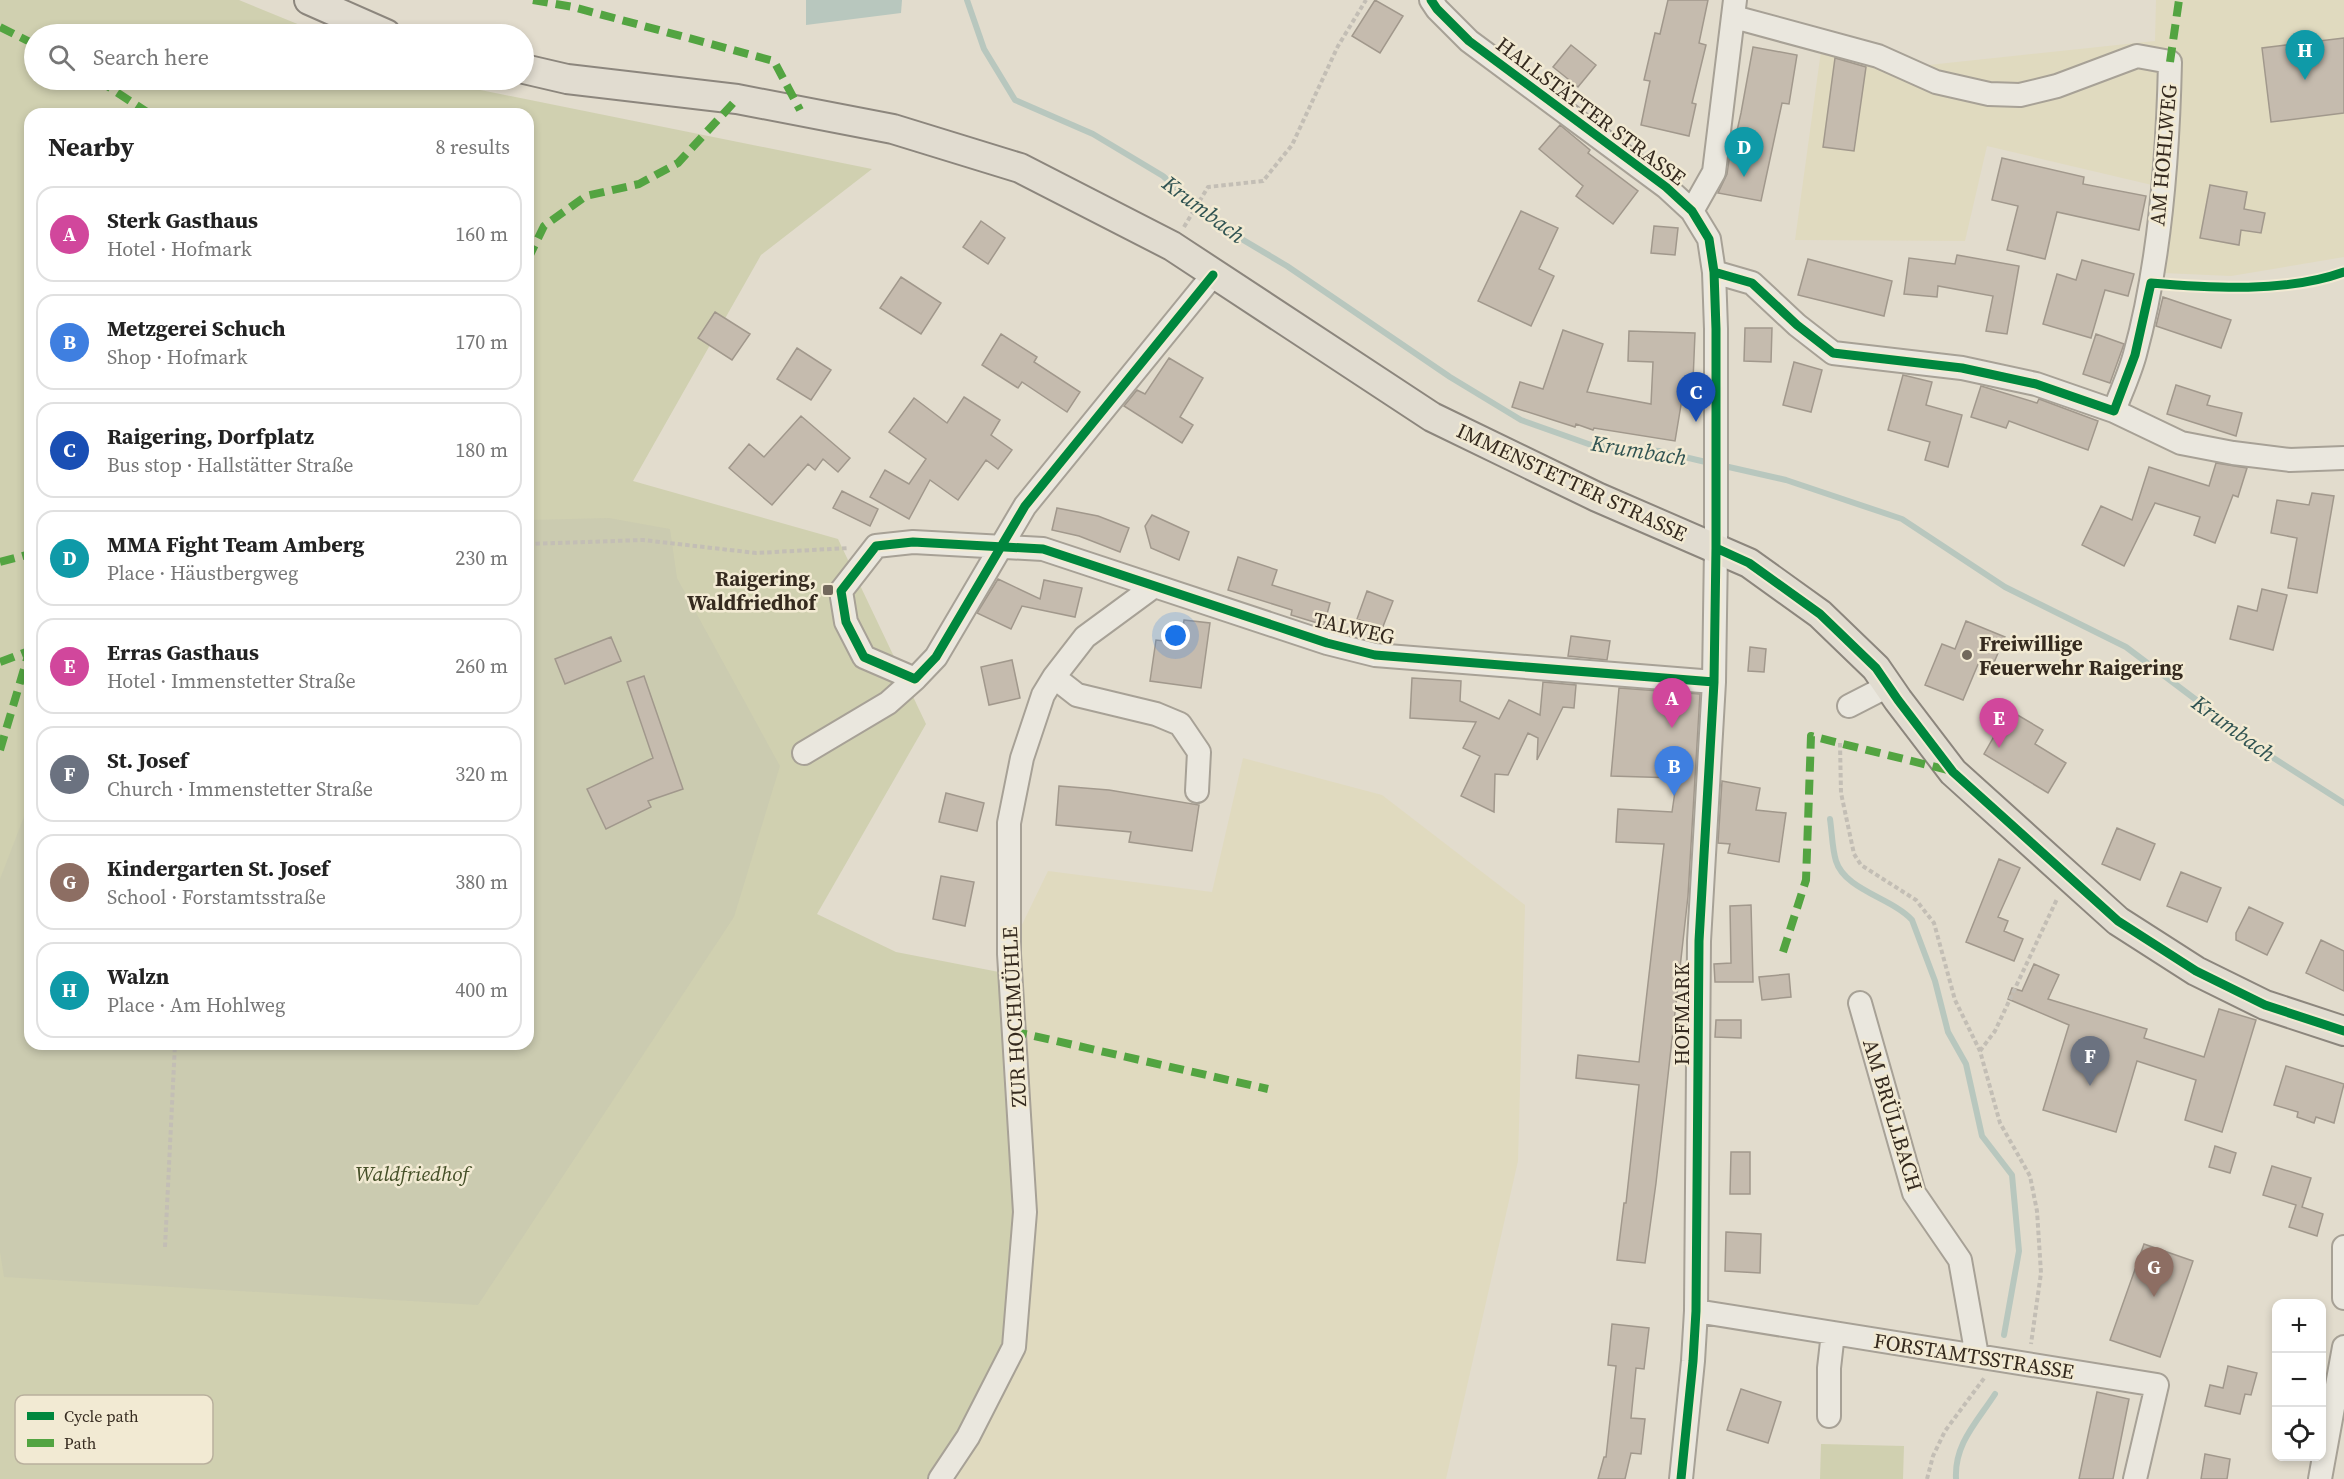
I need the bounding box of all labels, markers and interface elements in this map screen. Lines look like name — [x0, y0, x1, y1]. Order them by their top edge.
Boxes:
search box — [24, 24, 534, 90]
street label: HALLSTÄTTER STRASSE — [1490, 30, 1692, 192]
pin: H — [2286, 31, 2324, 80]
icon: search — [45, 41, 78, 74]
text: Search here — [93, 42, 209, 72]
street label: AM HOHLWEG — [2142, 83, 2184, 227]
pin: D — [1724, 128, 1764, 177]
text: Nearby — [48, 129, 134, 165]
text: 8 results — [435, 133, 510, 161]
water label: Krumbach — [1156, 167, 1252, 250]
text: Sterk Gasthaus — [107, 205, 258, 235]
text: A — [63, 220, 76, 248]
text: 160 m — [455, 220, 508, 248]
text: Hotel · Hofmark — [107, 235, 252, 263]
text: Metzgerei Schuch — [107, 313, 286, 343]
text: B — [63, 328, 76, 356]
text: 170 m — [455, 328, 508, 356]
text: Shop · Hofmark — [107, 343, 248, 371]
pin: C — [1676, 372, 1716, 422]
street label: IMMENSTETTER STRASSE — [1452, 416, 1692, 548]
text: Raigering, Dorfplatz — [107, 421, 314, 451]
water label: Krumbach — [1588, 427, 1689, 472]
text: C — [63, 436, 76, 464]
text: 180 m — [455, 436, 508, 464]
text: Bus stop · Hallstätter Straße — [107, 451, 353, 479]
text: MMA Fight Team Amberg — [107, 529, 365, 559]
text: D — [62, 544, 77, 572]
text: 230 m — [455, 544, 508, 572]
text: Place · Häustbergweg — [107, 559, 298, 587]
place label: Raigering, Waldfriedhof — [687, 564, 818, 617]
marker: Raigering, Waldfriedhof — [821, 583, 835, 597]
street label: TALWEG — [1311, 605, 1397, 651]
your location — [1161, 621, 1190, 650]
place label: Freiwillige Feuerwehr Raigering — [1979, 629, 2184, 682]
text: Erras Gasthaus — [107, 637, 259, 667]
marker: Freiwillige Feuerwehr Raigering — [1960, 648, 1974, 662]
text: E — [64, 652, 75, 680]
text: 260 m — [455, 652, 508, 680]
text: Hotel · Immenstetter Straße — [107, 667, 356, 695]
pin: A — [1652, 678, 1692, 728]
water label: Krumbach — [2185, 687, 2282, 768]
pin: E — [1980, 698, 2018, 748]
text: St. Josef — [107, 745, 188, 775]
pin: B — [1654, 746, 1694, 796]
text: F — [64, 760, 75, 788]
text: 320 m — [455, 760, 508, 788]
text: Church · Immenstetter Straße — [107, 775, 373, 803]
text: Kindergarten St. Josef — [107, 853, 329, 883]
text: G — [63, 868, 76, 896]
text: 380 m — [455, 868, 508, 896]
text: School · Forstamtsstraße — [107, 883, 326, 911]
street label: ZUR HOCHMÜHLE — [995, 926, 1033, 1108]
text: Walzn — [107, 961, 169, 991]
street label: HOFMARK — [1667, 963, 1696, 1065]
text: H — [62, 976, 77, 1004]
text: 400 m — [455, 976, 508, 1004]
text: Place · Am Hohlweg — [107, 991, 285, 1019]
street label: AM BRÜLLBACH — [1856, 1035, 1930, 1195]
pin: F — [2070, 1036, 2110, 1086]
park label: Waldfriedhof — [355, 1159, 473, 1188]
pin: G — [2134, 1248, 2174, 1297]
map controls — [2272, 1299, 2326, 1461]
button: + — [2272, 1299, 2326, 1353]
street label: FORSTAMTSSTRASSE — [1872, 1326, 2076, 1386]
button: − — [2272, 1353, 2326, 1407]
legend — [15, 1395, 213, 1464]
text: Cycle path — [64, 1405, 139, 1427]
button: locate — [2272, 1407, 2326, 1461]
text: Path — [64, 1432, 97, 1454]

